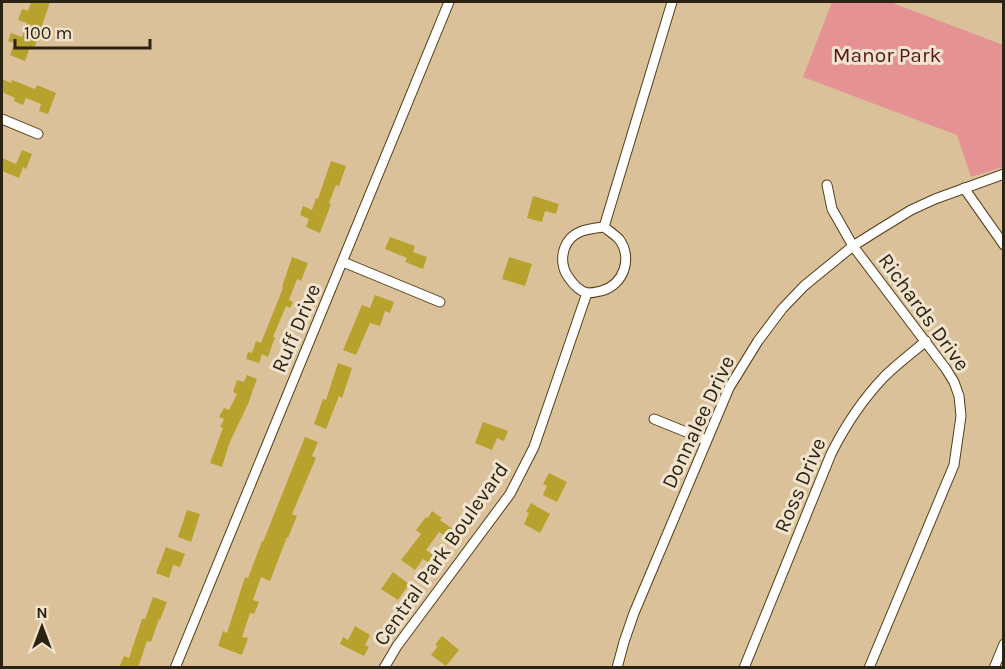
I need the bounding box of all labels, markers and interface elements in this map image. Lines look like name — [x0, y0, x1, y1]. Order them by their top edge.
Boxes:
scale bar — [15, 12, 150, 50]
text: 100 m — [24, 22, 72, 44]
park label: Manor Park — [833, 43, 942, 67]
street label: Richards Drive — [873, 249, 975, 375]
street label: Ruff Drive — [267, 280, 325, 376]
street label: Donnalee Drive — [657, 352, 739, 492]
street label: Ross Drive — [769, 434, 831, 536]
street label: Central Park Boulevard — [369, 458, 513, 650]
north arrow — [12, 597, 72, 657]
text: N — [36, 603, 48, 622]

